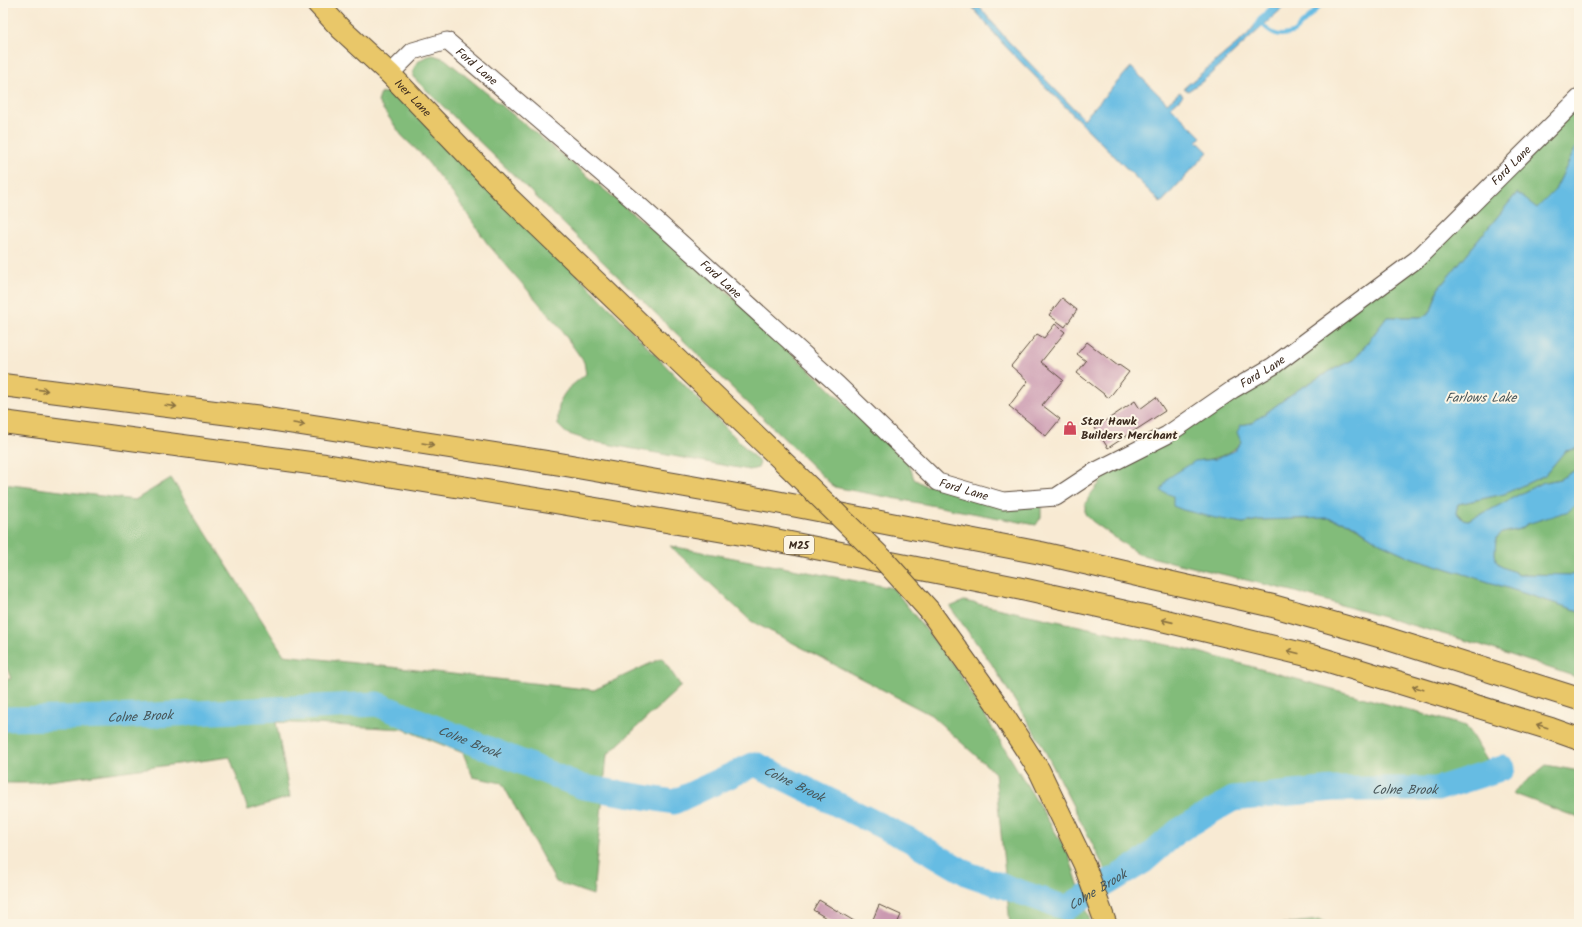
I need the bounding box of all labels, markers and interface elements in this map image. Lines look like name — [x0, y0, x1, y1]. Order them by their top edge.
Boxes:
street label: Ford Lane — [451, 43, 502, 91]
street label: Iver Lane — [389, 75, 436, 122]
street label: Ford Lane — [1487, 141, 1537, 190]
street label: Ford Lane — [695, 256, 746, 304]
street label: Ford Lane — [1236, 350, 1290, 393]
one-way arrow — [35, 386, 48, 394]
water label: Farlows Lake — [1446, 388, 1518, 409]
one-way arrow — [164, 403, 177, 410]
place label: Star Hawk Builders Merchant — [1081, 412, 1178, 445]
one-way arrow — [293, 420, 306, 428]
shop icon: Star Hawk Builders Merchant — [1062, 420, 1078, 436]
one-way arrow — [421, 440, 434, 448]
street label: Ford Lane — [937, 474, 991, 506]
road number: M25 — [784, 536, 814, 554]
one-way arrow — [1161, 617, 1174, 625]
one-way arrow — [1287, 647, 1300, 655]
one-way arrow — [1412, 684, 1425, 691]
water label: Colne Brook — [107, 705, 175, 729]
water label: Colne Brook — [435, 721, 505, 765]
one-way arrow — [1536, 722, 1549, 729]
water label: Colne Brook — [760, 761, 829, 809]
water label: Colne Brook — [1372, 780, 1439, 801]
water label: Colne Brook — [1064, 864, 1133, 916]

